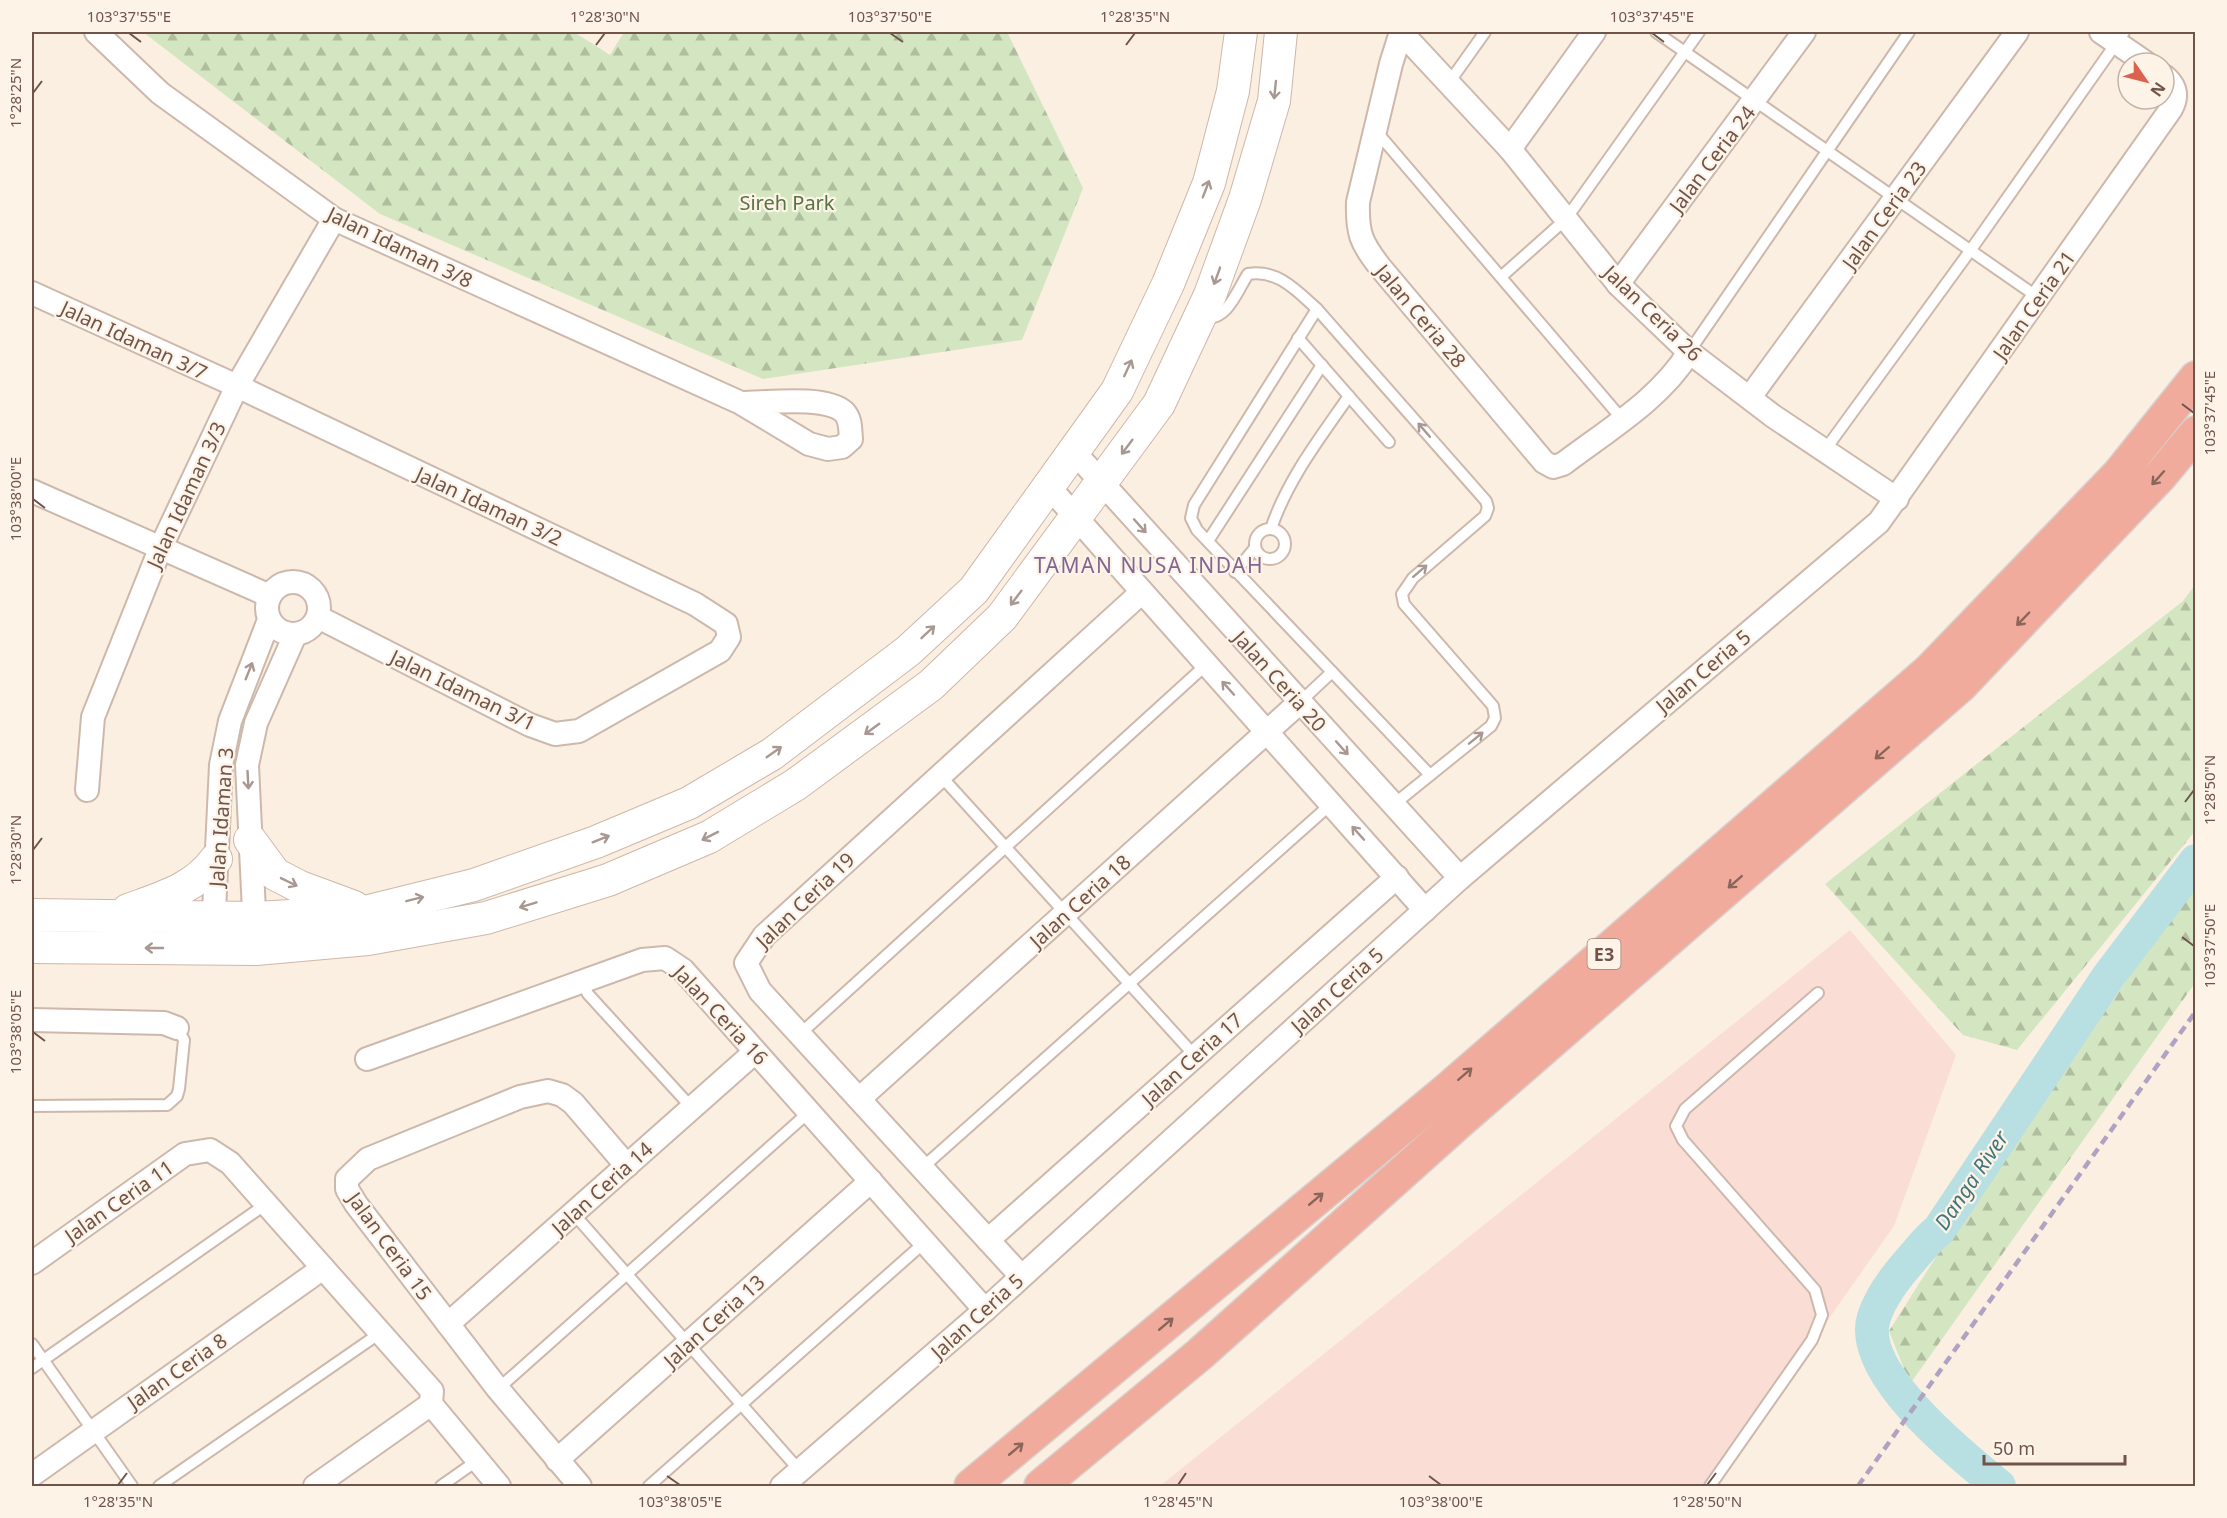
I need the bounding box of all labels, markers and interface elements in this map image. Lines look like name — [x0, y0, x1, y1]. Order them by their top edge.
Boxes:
text: 103°37'55"E — [87, 6, 171, 26]
text: 1°28'30"N — [570, 6, 640, 26]
text: 103°37'50"E — [848, 6, 932, 26]
text: 1°28'35"N — [1100, 6, 1170, 26]
text: 103°37'45"E — [1610, 6, 1694, 26]
north arrow — [2116, 51, 2176, 111]
text: 1°28'25"N — [5, 58, 25, 128]
text: N — [2146, 78, 2171, 101]
one-way arrow — [1269, 79, 1280, 99]
street label: Jalan Ceria 24 — [1662, 100, 1761, 220]
street label: Jalan Ceria 23 — [1835, 156, 1932, 276]
one-way arrow — [1201, 181, 1212, 199]
park label: Sireh Park — [739, 189, 835, 216]
street label: Jalan Idaman 3/8 — [321, 199, 477, 294]
street label: Jalan Ceria 21 — [1985, 245, 2082, 367]
street label: Jalan Ceria 28 — [1368, 257, 1472, 373]
street label: Jalan Ceria 26 — [1596, 258, 1708, 367]
one-way arrow — [1211, 266, 1222, 284]
street label: Jalan Idaman 3/7 — [55, 293, 212, 386]
one-way arrow — [1123, 360, 1135, 378]
text: 103°37'45"E — [2199, 371, 2219, 455]
street label: Jalan Idaman 3/3 — [139, 417, 232, 574]
one-way arrow — [1417, 423, 1431, 438]
one-way arrow — [1121, 439, 1133, 455]
text: 103°38'00"E — [5, 457, 25, 541]
street label: Jalan Idaman 3/2 — [410, 459, 567, 552]
one-way arrow — [2151, 470, 2165, 485]
one-way arrow — [1133, 518, 1147, 533]
district label: TAMAN NUSA INDAH — [1034, 551, 1264, 579]
one-way arrow — [1412, 564, 1427, 578]
one-way arrow — [1009, 589, 1022, 605]
one-way arrow — [2016, 612, 2031, 627]
street label: Jalan Ceria 20 — [1226, 623, 1333, 737]
street label: Jalan Ceria 5 — [1648, 623, 1756, 720]
one-way arrow — [920, 626, 935, 640]
street label: Jalan Idaman 3/1 — [384, 642, 540, 737]
one-way arrow — [245, 662, 256, 681]
one-way arrow — [1221, 680, 1235, 695]
one-way arrow — [865, 722, 881, 735]
one-way arrow — [1468, 731, 1484, 744]
one-way arrow — [1335, 740, 1349, 755]
street label: Jalan Idaman 3 — [203, 746, 239, 890]
one-way arrow — [766, 746, 782, 758]
one-way arrow — [1875, 746, 1890, 760]
text: 1°28'50"N — [2199, 755, 2219, 825]
one-way arrow — [242, 770, 253, 790]
text: 1°28'30"N — [5, 815, 25, 885]
one-way arrow — [1351, 826, 1365, 841]
one-way arrow — [701, 831, 719, 842]
one-way arrow — [591, 833, 609, 844]
street label: Jalan Ceria 19 — [748, 846, 860, 955]
street label: Jalan Ceria 18 — [1022, 848, 1136, 955]
one-way arrow — [1727, 875, 1743, 888]
one-way arrow — [279, 877, 297, 888]
one-way arrow — [406, 893, 425, 905]
one-way arrow — [519, 901, 538, 912]
text: 103°37'50"E — [2199, 904, 2219, 988]
road number: E3 — [1588, 939, 1620, 969]
street label: Jalan Ceria 5 — [1283, 941, 1389, 1040]
one-way arrow — [144, 942, 164, 954]
street label: Jalan Ceria 16 — [666, 958, 774, 1071]
text: 103°38'05"E — [5, 990, 25, 1074]
street label: Jalan Ceria 17 — [1134, 1006, 1248, 1113]
one-way arrow — [1457, 1067, 1472, 1081]
water label: Danga River — [1928, 1124, 2015, 1235]
street label: Jalan Ceria 14 — [544, 1135, 659, 1242]
street label: Jalan Ceria 11 — [57, 1153, 179, 1250]
street label: Jalan Ceria 15 — [341, 1185, 438, 1305]
one-way arrow — [1308, 1192, 1323, 1206]
street label: Jalan Ceria 5 — [923, 1267, 1029, 1366]
street label: Jalan Ceria 13 — [656, 1268, 770, 1375]
one-way arrow — [1158, 1317, 1173, 1331]
street label: Jalan Ceria 8 — [120, 1327, 232, 1416]
scale bar — [1984, 1428, 2125, 1466]
text: 50 m — [1993, 1436, 2035, 1460]
one-way arrow — [1008, 1442, 1023, 1456]
text: 1°28'35"N — [83, 1491, 153, 1511]
text: 103°38'05"E — [638, 1491, 722, 1511]
text: 1°28'45"N — [1143, 1491, 1213, 1511]
text: 103°38'00"E — [1399, 1491, 1483, 1511]
text: 1°28'50"N — [1672, 1491, 1742, 1511]

